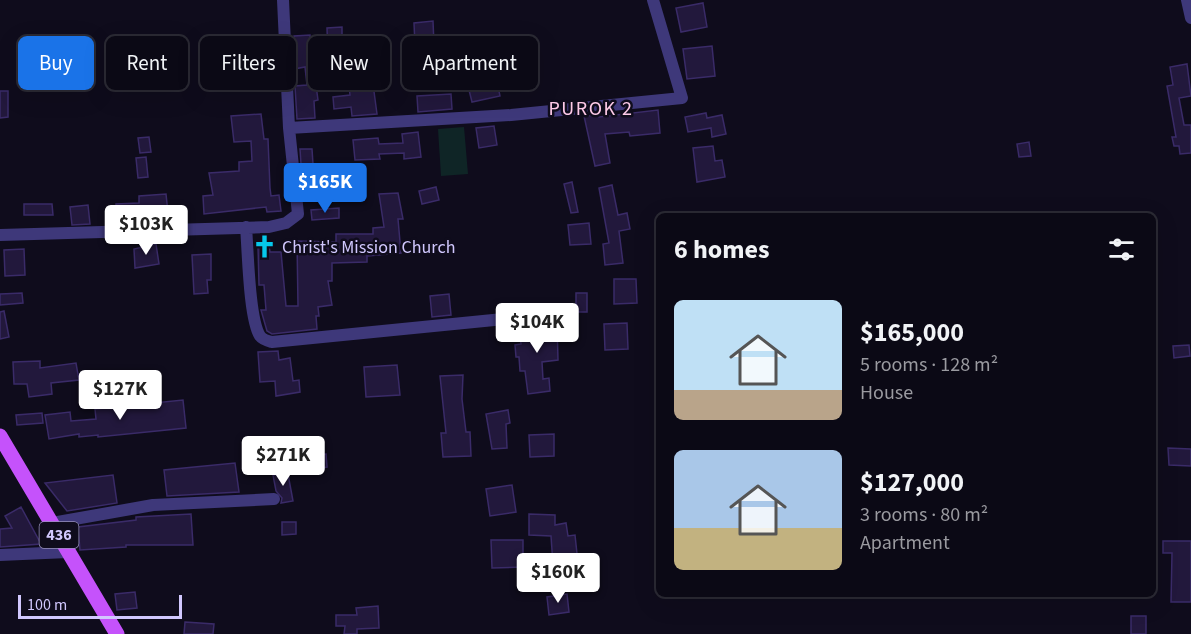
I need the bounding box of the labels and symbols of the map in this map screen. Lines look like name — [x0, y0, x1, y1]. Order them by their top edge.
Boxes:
district label: PUROK 2 — [549, 95, 633, 123]
pin: $165K — [283, 163, 367, 214]
pin: $103K — [104, 205, 188, 256]
church icon: Christ's Mission Church — [251, 234, 277, 260]
place label: Christ's Mission Church — [282, 235, 455, 260]
pin: $104K — [495, 303, 579, 354]
pin: $127K — [78, 370, 162, 421]
pin: $271K — [241, 436, 325, 487]
road number: 436 — [40, 522, 78, 548]
pin: $160K — [516, 553, 600, 604]
scale bar — [18, 592, 182, 620]

